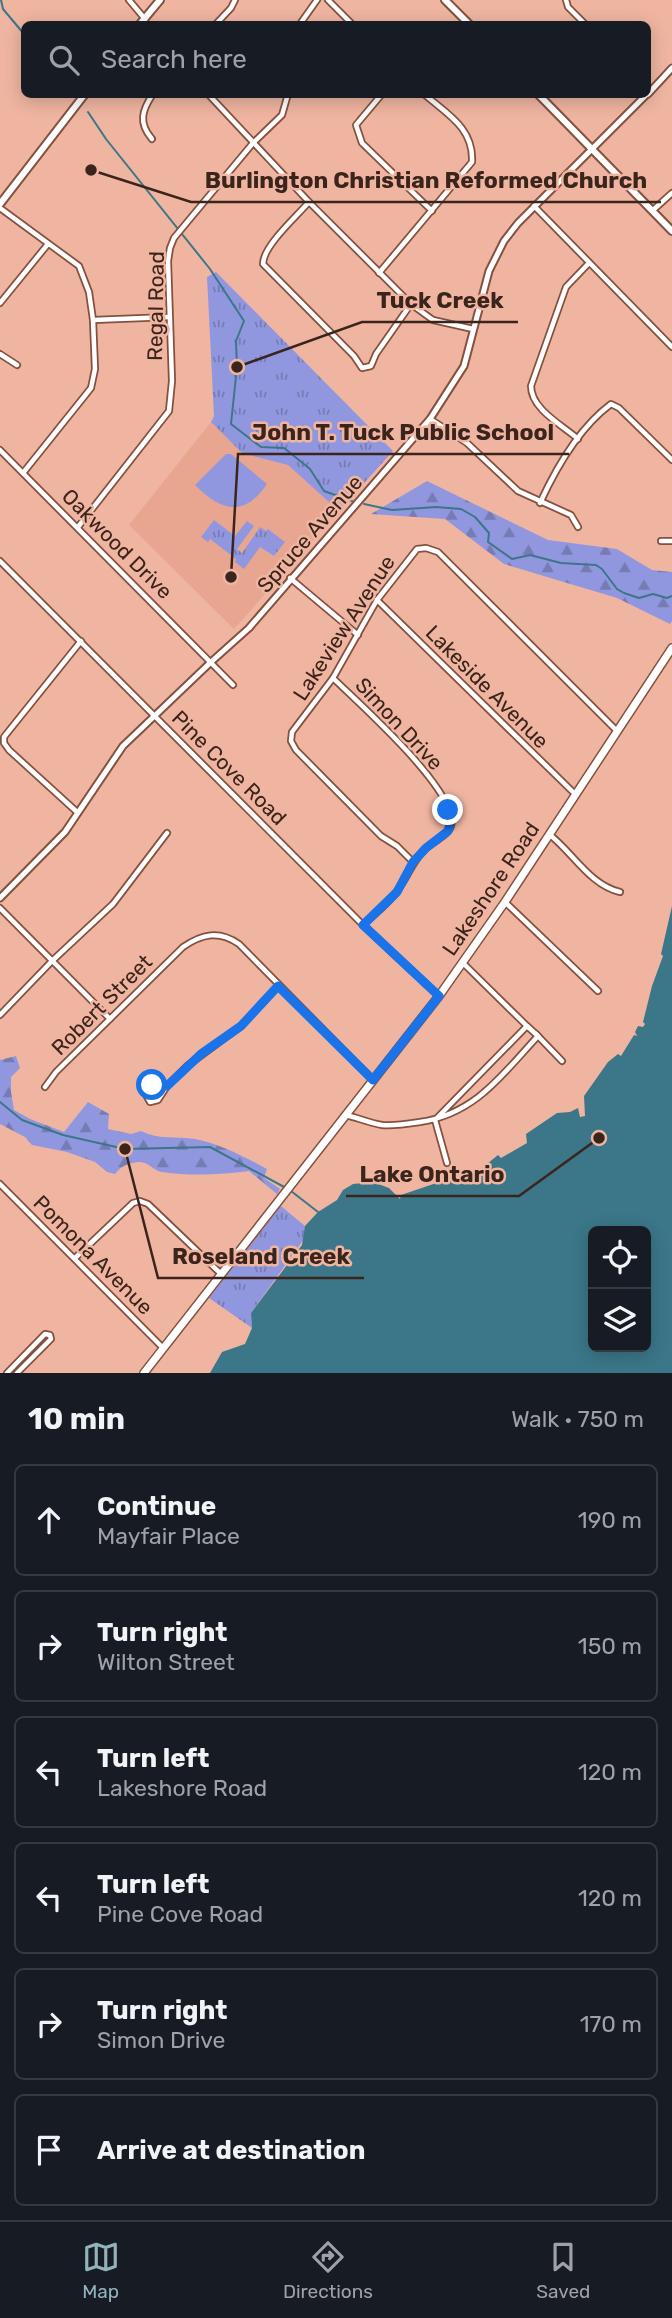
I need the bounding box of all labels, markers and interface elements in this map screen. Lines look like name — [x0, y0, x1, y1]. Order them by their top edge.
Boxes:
search box — [21, 21, 651, 98]
icon: search — [45, 41, 83, 79]
text: Search here — [101, 44, 247, 75]
callout: Burlington Christian Reformed Church — [191, 158, 661, 202]
text: Burlington Christian Reformed Church — [205, 166, 647, 194]
street label: Regal Road — [142, 251, 169, 361]
callout: Tuck Creek — [362, 278, 518, 322]
text: Tuck Creek — [376, 286, 504, 314]
callout: John T. Tuck Public School — [238, 410, 569, 454]
text: John T. Tuck Public School — [252, 418, 554, 446]
street label: Spruce Avenue — [252, 470, 368, 598]
street label: Oakwood Drive — [57, 483, 178, 604]
street label: Lakeview Avenue — [287, 551, 400, 705]
street label: Lakeside Avenue — [421, 620, 554, 753]
street label: Simon Drive — [350, 672, 449, 775]
street label: Pine Cove Road — [167, 705, 292, 830]
route end — [432, 794, 463, 825]
street label: Lakeshore Road — [437, 817, 544, 960]
street label: Robert Street — [46, 949, 157, 1060]
route start — [136, 1069, 167, 1100]
callout: Lake Ontario — [346, 1152, 519, 1196]
text: Lake Ontario — [359, 1160, 505, 1188]
street label: Pomona Avenue — [28, 1190, 158, 1320]
map controls — [588, 1226, 651, 1352]
button: locate — [588, 1226, 651, 1289]
callout: Roseland Creek — [158, 1234, 364, 1278]
text: Roseland Creek — [172, 1242, 350, 1270]
button: layers — [588, 1289, 651, 1352]
text: 10 min — [28, 1401, 125, 1437]
text: Walk · 750 m — [511, 1405, 644, 1433]
text: Continue — [97, 1491, 216, 1522]
icon: ahead — [30, 1501, 68, 1539]
text: 190 m — [578, 1506, 642, 1534]
text: Mayfair Place — [97, 1522, 240, 1550]
text: Turn right — [97, 1617, 227, 1648]
icon: right — [30, 1627, 68, 1665]
text: 150 m — [578, 1632, 642, 1660]
text: Wilton Street — [97, 1648, 235, 1676]
text: Turn left — [97, 1743, 209, 1774]
icon: left — [30, 1753, 68, 1791]
text: 120 m — [578, 1758, 642, 1786]
text: Lakeshore Road — [97, 1774, 267, 1802]
text: Turn left — [97, 1869, 209, 1900]
icon: left — [30, 1879, 68, 1917]
text: 120 m — [578, 1884, 642, 1912]
text: Pine Cove Road — [97, 1900, 263, 1928]
text: Turn right — [97, 1995, 227, 2026]
icon: right — [30, 2005, 68, 2043]
text: 170 m — [580, 2010, 642, 2038]
text: Simon Drive — [97, 2026, 225, 2054]
icon: arrive — [30, 2131, 68, 2169]
text: Arrive at destination — [97, 2135, 365, 2166]
tab: Map — [82, 2238, 120, 2303]
tab: Directions — [283, 2238, 373, 2303]
tab: Saved — [536, 2238, 590, 2303]

